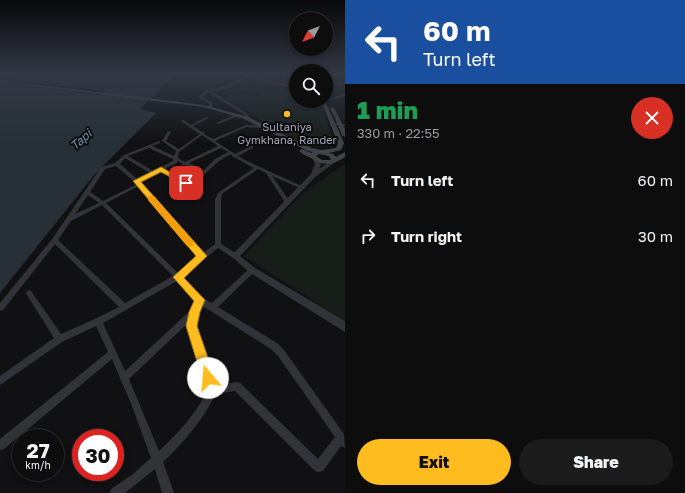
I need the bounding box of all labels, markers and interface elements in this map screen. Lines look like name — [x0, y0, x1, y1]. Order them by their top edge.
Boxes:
north arrow — [289, 12, 333, 56]
map controls — [289, 12, 333, 108]
text: 60 m — [423, 14, 490, 47]
icon: left — [357, 16, 409, 68]
text: Turn left — [423, 48, 496, 70]
button: search — [289, 64, 333, 108]
text: 1 min — [357, 95, 418, 124]
button: close — [631, 97, 673, 139]
marker: Sultaniya Gymkhana, Rander — [282, 109, 292, 119]
place label: Sultaniya Gymkhana, Rander — [237, 120, 338, 146]
water label: Tapi — [67, 125, 96, 153]
text: 330 m · 22:55 — [357, 125, 440, 141]
pin — [169, 166, 203, 200]
icon: left — [357, 169, 379, 191]
text: Turn left — [391, 171, 453, 189]
text: 60 m — [638, 171, 673, 189]
icon: arrive — [175, 172, 197, 194]
icon: right — [357, 225, 379, 247]
text: Turn right — [391, 227, 462, 245]
text: 30 m — [638, 227, 673, 245]
position arrow — [187, 357, 229, 399]
speed limit sign: 30 — [72, 429, 124, 481]
text: 27 — [26, 438, 50, 462]
button: Exit — [357, 439, 511, 485]
button: Share — [519, 439, 673, 485]
text: km/h — [25, 459, 51, 471]

